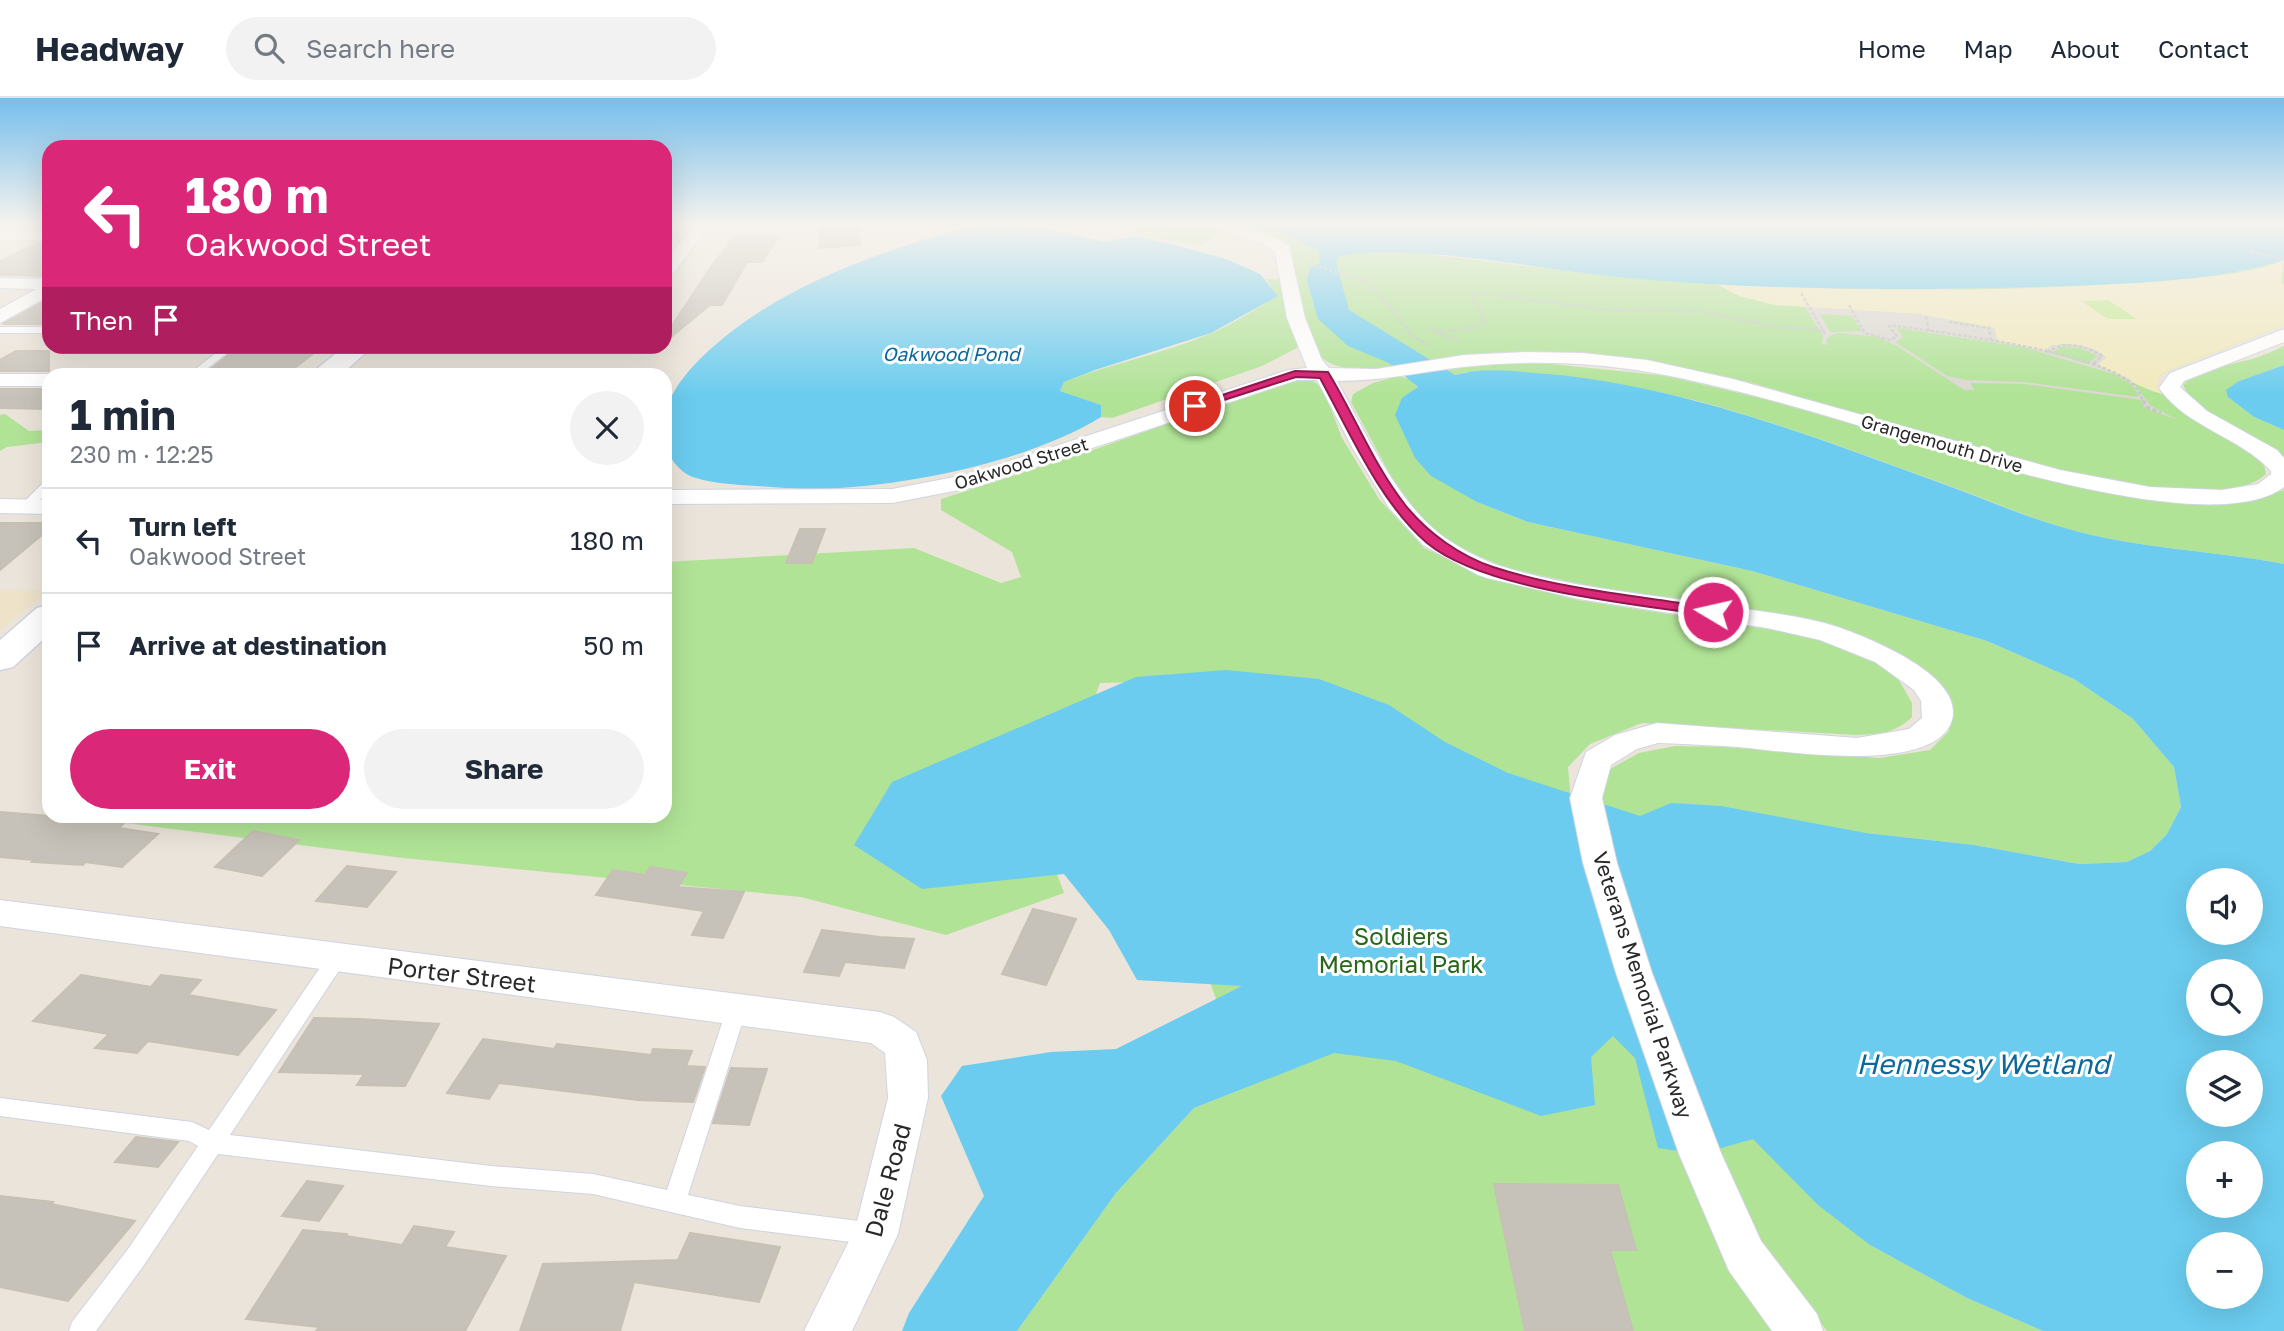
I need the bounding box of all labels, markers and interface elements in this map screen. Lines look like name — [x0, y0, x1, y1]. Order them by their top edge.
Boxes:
search box — [226, 17, 716, 80]
text: Headway — [35, 29, 184, 68]
icon: search — [250, 29, 288, 67]
text: Search here — [306, 33, 455, 64]
text: Home — [1858, 34, 1926, 63]
text: Map — [1964, 34, 2013, 63]
text: About — [2051, 34, 2120, 63]
text: Contact — [2158, 34, 2249, 63]
text: 180 m — [185, 165, 329, 224]
icon: left — [70, 168, 161, 259]
text: Oakwood Street — [185, 225, 432, 263]
icon: arrive — [147, 301, 185, 339]
text: Then — [70, 305, 133, 336]
water label: Oakwood Pond — [882, 342, 1022, 365]
pin — [1165, 376, 1225, 436]
icon: arrive — [1176, 387, 1214, 425]
text: 1 min — [70, 389, 176, 439]
button: close — [570, 391, 644, 465]
street label: Grangemouth Drive — [1859, 409, 2025, 477]
street label: Oakwood Street — [951, 432, 1091, 494]
text: 230 m · 12:25 — [70, 440, 214, 468]
text: Turn left — [129, 511, 237, 542]
icon: left — [70, 522, 108, 560]
text: 180 m — [570, 525, 644, 556]
text: Oakwood Street — [129, 542, 306, 570]
position arrow — [1676, 575, 1750, 649]
icon: arrive — [70, 627, 108, 665]
text: Arrive at destination — [129, 630, 387, 661]
text: 50 m — [583, 630, 644, 661]
button: Exit — [70, 729, 350, 809]
button: Share — [364, 729, 644, 809]
street label: Veterans Memorial Parkway — [1587, 848, 1699, 1122]
map controls — [2186, 868, 2263, 1309]
button: sound — [2186, 868, 2263, 945]
park label: Soldiers Memorial Park — [1318, 921, 1484, 978]
street label: Porter Street — [386, 950, 538, 998]
button: search — [2186, 959, 2263, 1036]
water label: Hennessy Wetland — [1857, 1047, 2112, 1080]
button: layers — [2186, 1050, 2263, 1127]
street label: Dale Road — [858, 1120, 916, 1240]
button: + — [2186, 1141, 2263, 1218]
button: − — [2186, 1232, 2263, 1309]

